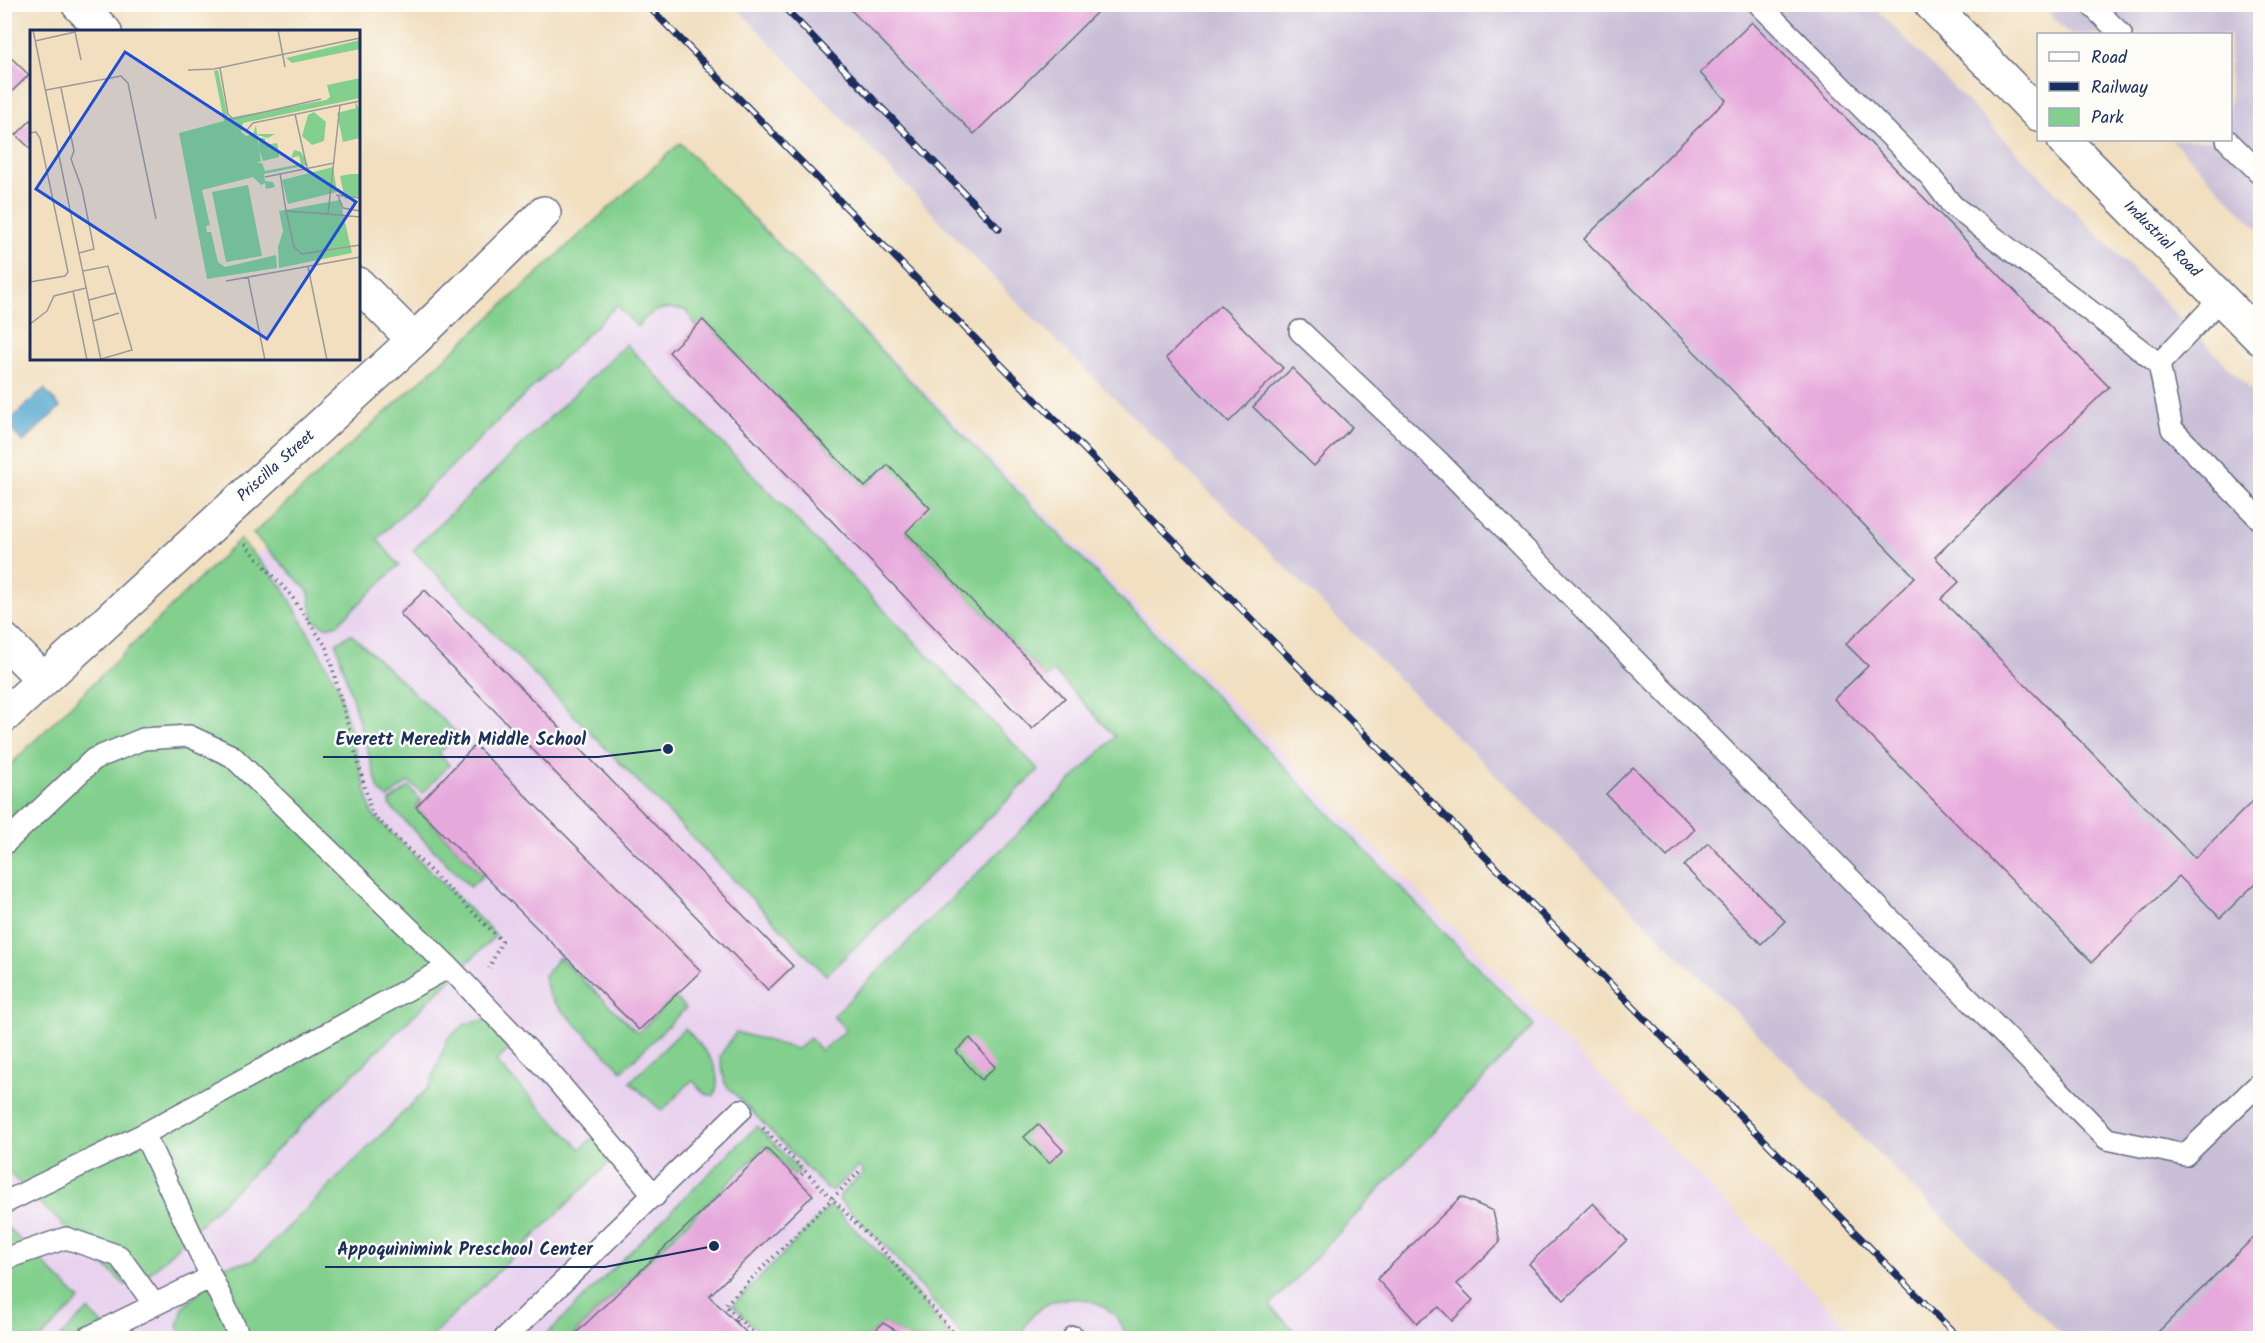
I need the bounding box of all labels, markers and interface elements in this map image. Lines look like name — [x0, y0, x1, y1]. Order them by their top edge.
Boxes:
inset map — [30, 30, 360, 360]
legend — [2037, 33, 2232, 141]
text: Road — [2091, 44, 2128, 73]
text: Railway — [2091, 74, 2148, 103]
text: Park — [2091, 104, 2124, 133]
street label: Industrial Road — [2117, 194, 2207, 284]
street label: Priscilla Street — [231, 423, 321, 508]
callout: Everett Meredith Middle School — [323, 721, 598, 757]
text: Everett Meredith Middle School — [336, 726, 586, 755]
callout: Appoquinimink Preschool Center — [325, 1231, 605, 1267]
text: Appoquinimink Preschool Center — [337, 1236, 594, 1265]

